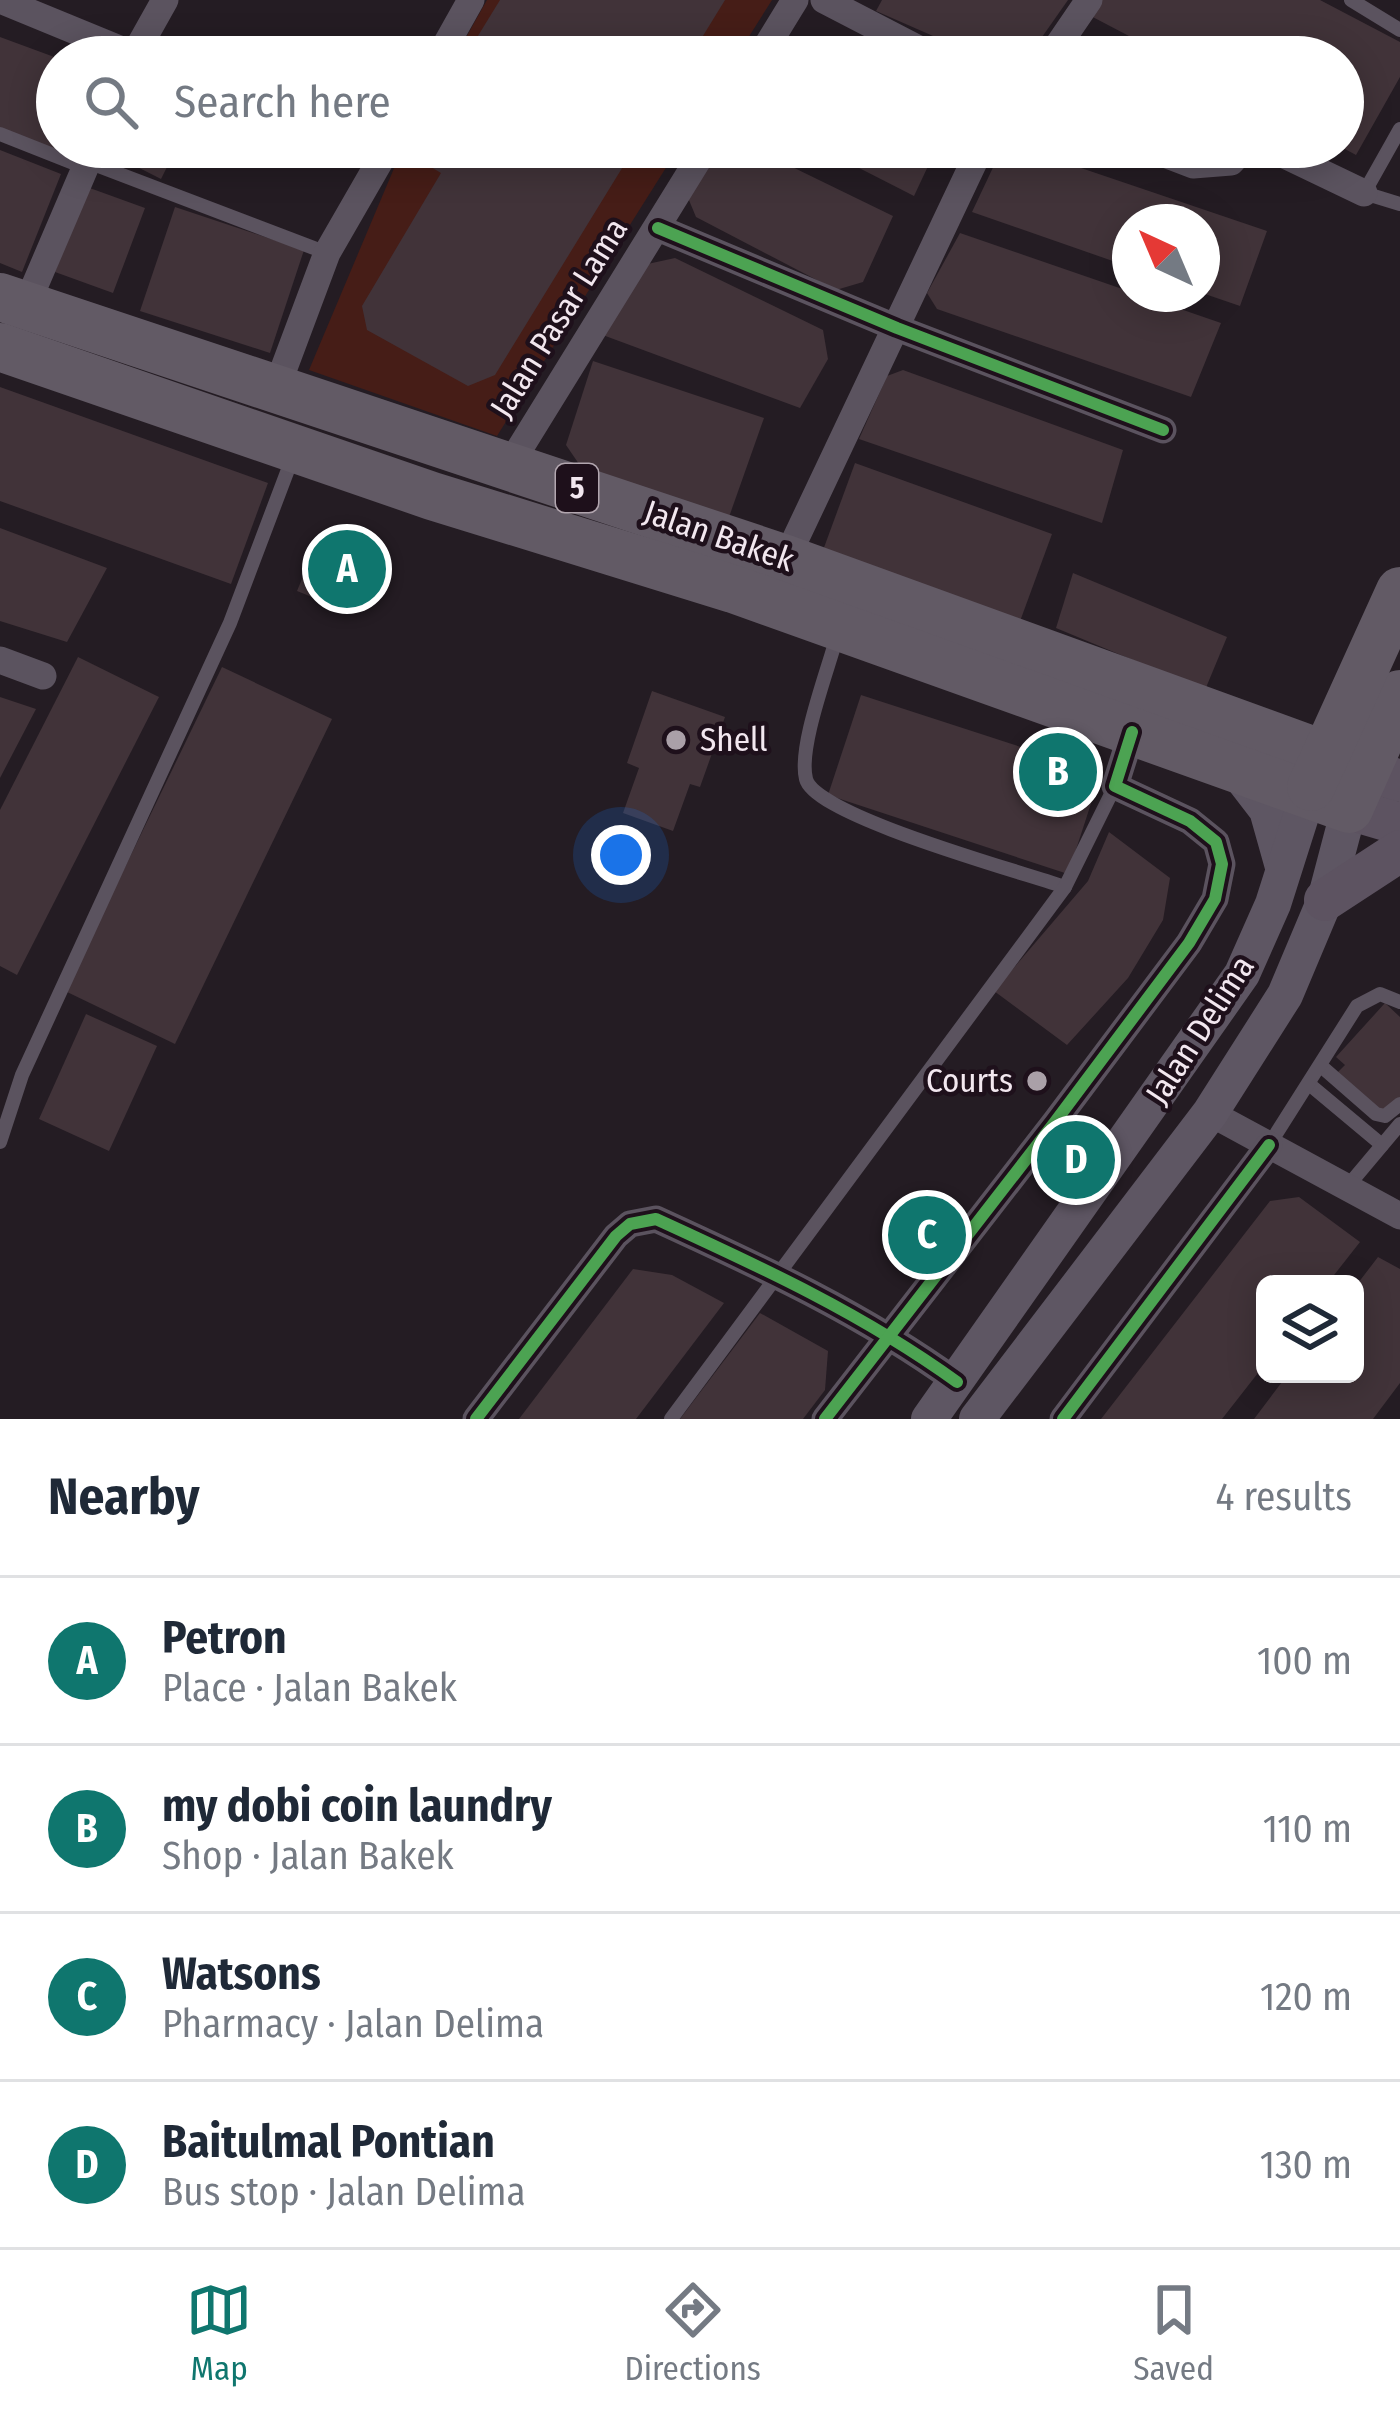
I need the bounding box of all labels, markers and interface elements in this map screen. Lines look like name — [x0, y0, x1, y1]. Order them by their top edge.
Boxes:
search box — [36, 36, 1364, 168]
icon: search — [78, 69, 144, 135]
text: Search here — [174, 75, 391, 129]
north arrow — [1112, 204, 1220, 312]
street label: Jalan Pasar Lama — [482, 211, 636, 425]
road number: 5 — [556, 464, 598, 512]
street label: Jalan Bakek — [639, 492, 800, 580]
pin: A — [308, 524, 386, 614]
place label: Shell — [700, 720, 768, 760]
marker: Shell — [663, 727, 689, 753]
pin: B — [1019, 727, 1097, 817]
your location — [591, 825, 651, 885]
street label: Jalan Delima — [1137, 948, 1263, 1112]
place label: Courts — [926, 1061, 1013, 1101]
marker: Courts — [1024, 1068, 1050, 1094]
pin: D — [1037, 1115, 1115, 1205]
pin: C — [888, 1190, 966, 1280]
map controls — [1256, 1275, 1364, 1383]
button: layers — [1256, 1275, 1364, 1383]
text: Nearby — [48, 1466, 200, 1528]
text: 4 results — [1215, 1474, 1352, 1520]
text: Petron — [162, 1611, 287, 1665]
text: A — [76, 1638, 98, 1684]
text: 100 m — [1257, 1638, 1352, 1684]
text: Place · Jalan Bakek — [162, 1665, 457, 1711]
text: my dobi coin laundry — [162, 1779, 552, 1833]
text: B — [76, 1806, 98, 1852]
text: 110 m — [1263, 1806, 1352, 1852]
text: Shop · Jalan Bakek — [162, 1833, 454, 1879]
text: Watsons — [162, 1947, 321, 2001]
text: C — [77, 1974, 97, 2020]
text: 120 m — [1260, 1974, 1352, 2020]
text: Pharmacy · Jalan Delima — [162, 2001, 544, 2047]
text: Baitulmal Pontian — [162, 2115, 495, 2169]
text: D — [75, 2142, 99, 2188]
text: 130 m — [1260, 2142, 1352, 2188]
text: Bus stop · Jalan Delima — [162, 2169, 526, 2215]
tab: Map — [186, 2277, 252, 2389]
tab: Directions — [624, 2277, 761, 2389]
tab: Saved — [1133, 2277, 1214, 2389]

